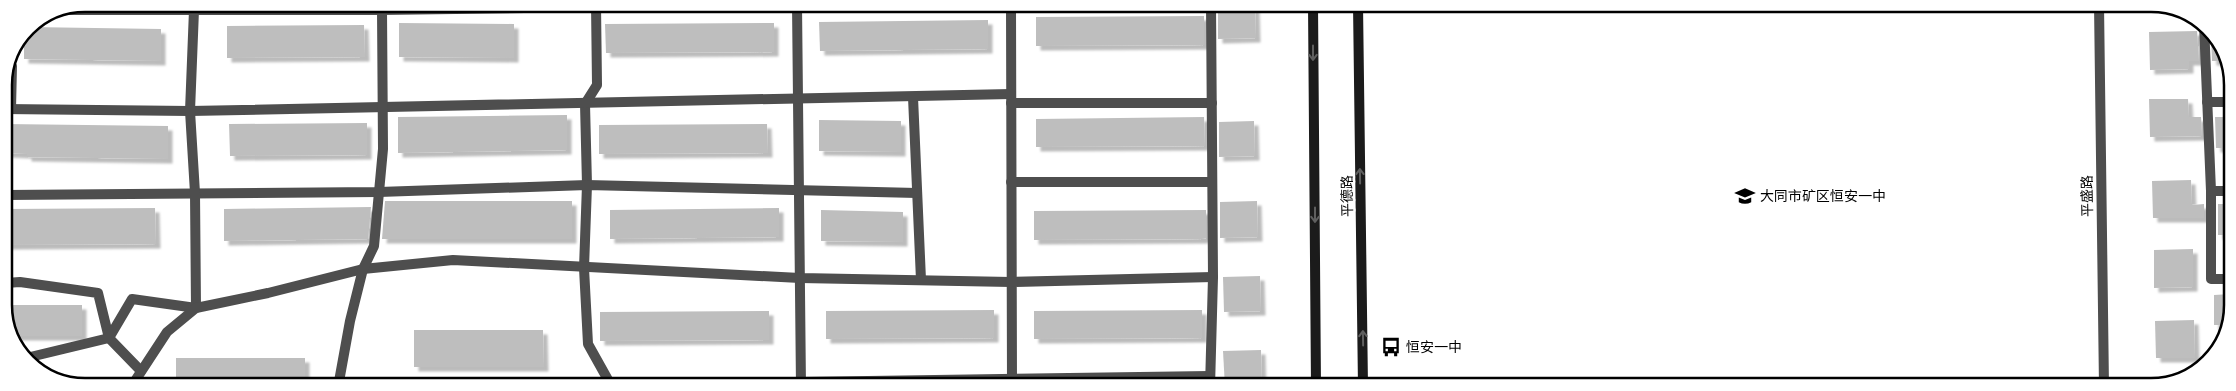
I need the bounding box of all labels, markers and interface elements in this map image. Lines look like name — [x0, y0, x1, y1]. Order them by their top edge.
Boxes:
one-way arrow — [1308, 44, 1318, 61]
one-way arrow — [1355, 168, 1365, 184]
street label: 平德路 — [1338, 175, 1355, 217]
street label: 平盛路 — [2078, 175, 2095, 217]
school or university icon: 大同市矿区恒安一中 — [1734, 185, 1756, 207]
place label: 大同市矿区恒安一中 — [1760, 187, 1886, 204]
one-way arrow — [1310, 207, 1320, 223]
one-way arrow — [1358, 330, 1368, 346]
bus stop icon: 恒安一中 — [1380, 336, 1402, 358]
place label: 恒安一中 — [1406, 338, 1462, 355]

